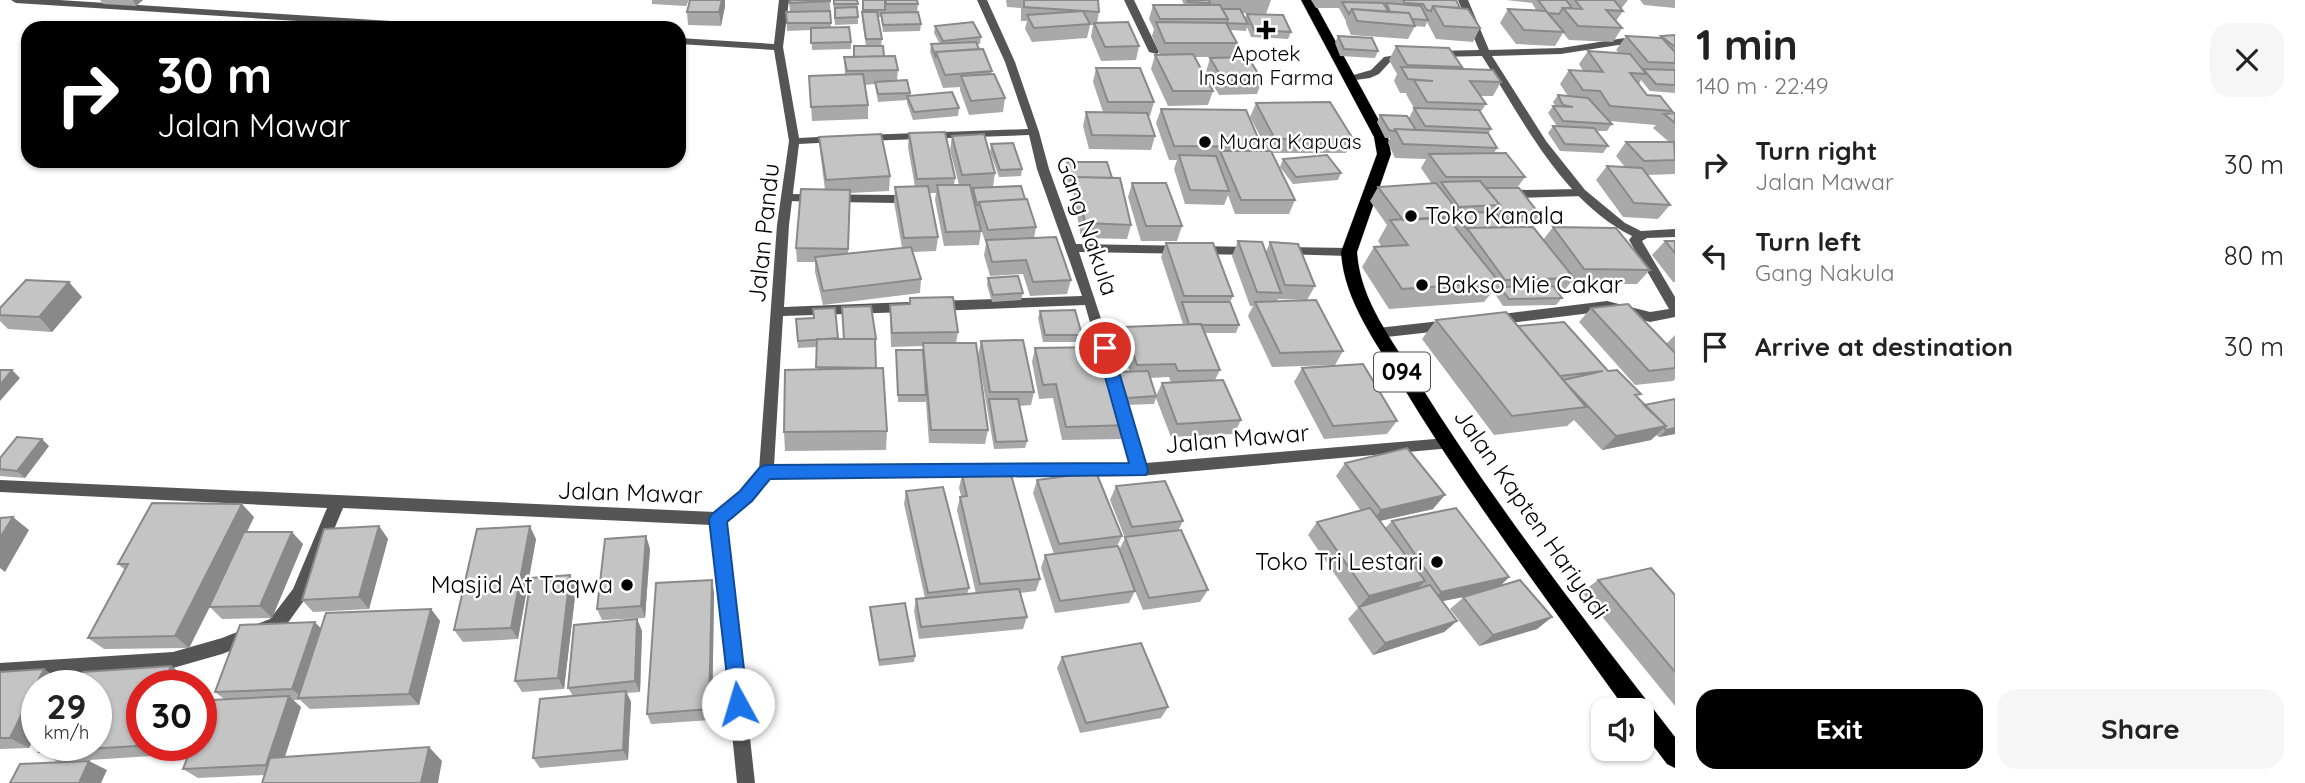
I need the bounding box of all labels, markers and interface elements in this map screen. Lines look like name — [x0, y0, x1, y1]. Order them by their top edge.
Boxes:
text: 1 min — [1696, 18, 1798, 71]
marker: Apotek Insaan Farma — [1258, 22, 1274, 38]
button: close — [2210, 23, 2284, 97]
place label: Apotek Insaan Farma — [1198, 40, 1334, 90]
text: 30 m — [157, 44, 272, 105]
icon: right — [42, 49, 133, 140]
text: 140 m · 22:49 — [1696, 71, 1829, 100]
text: Jalan Mawar — [157, 105, 350, 145]
place label: Muara Kapuas — [1219, 128, 1362, 154]
marker: Muara Kapuas — [1197, 134, 1213, 150]
text: Turn right — [1755, 134, 1877, 167]
icon: right — [1696, 146, 1734, 184]
text: 30 m — [2224, 148, 2284, 181]
street label: Gang Nakula — [1050, 152, 1126, 299]
street label: Jalan Pandu — [741, 162, 785, 304]
text: Jalan Mawar — [1755, 167, 1894, 196]
place label: Toko Kanala — [1425, 200, 1564, 230]
marker: Toko Kanala — [1403, 208, 1419, 224]
text: Turn left — [1755, 225, 1862, 258]
icon: left — [1696, 237, 1734, 275]
text: 80 m — [2224, 239, 2284, 272]
text: Gang Nakula — [1755, 258, 1894, 287]
place label: Bakso Mie Cakar — [1436, 269, 1623, 299]
marker: Bakso Mie Cakar — [1414, 277, 1430, 293]
pin — [1075, 318, 1135, 378]
icon: arrive — [1696, 328, 1734, 366]
icon: arrive — [1086, 329, 1124, 367]
text: Arrive at destination — [1755, 330, 2013, 363]
text: 30 m — [2224, 330, 2284, 363]
road number: 094 — [1374, 352, 1430, 392]
street label: Jalan Kapten Hariyadi — [1448, 402, 1616, 624]
street label: Jalan Mawar — [1163, 417, 1310, 459]
street label: Jalan Mawar — [557, 474, 703, 510]
place label: Toko Tri Lestari — [1255, 546, 1423, 576]
marker: Toko Tri Lestari — [1429, 554, 1445, 570]
place label: Masjid At Taqwa — [431, 569, 613, 599]
marker: Masjid At Taqwa — [619, 577, 635, 593]
position arrow — [701, 667, 775, 741]
speed limit sign: 30 — [126, 670, 217, 761]
text: 29 — [47, 684, 86, 728]
button: Exit — [1696, 689, 1983, 769]
button: Share — [1997, 689, 2284, 769]
map controls — [1591, 698, 1654, 761]
button: sound — [1591, 698, 1654, 761]
text: km/h — [44, 721, 89, 744]

